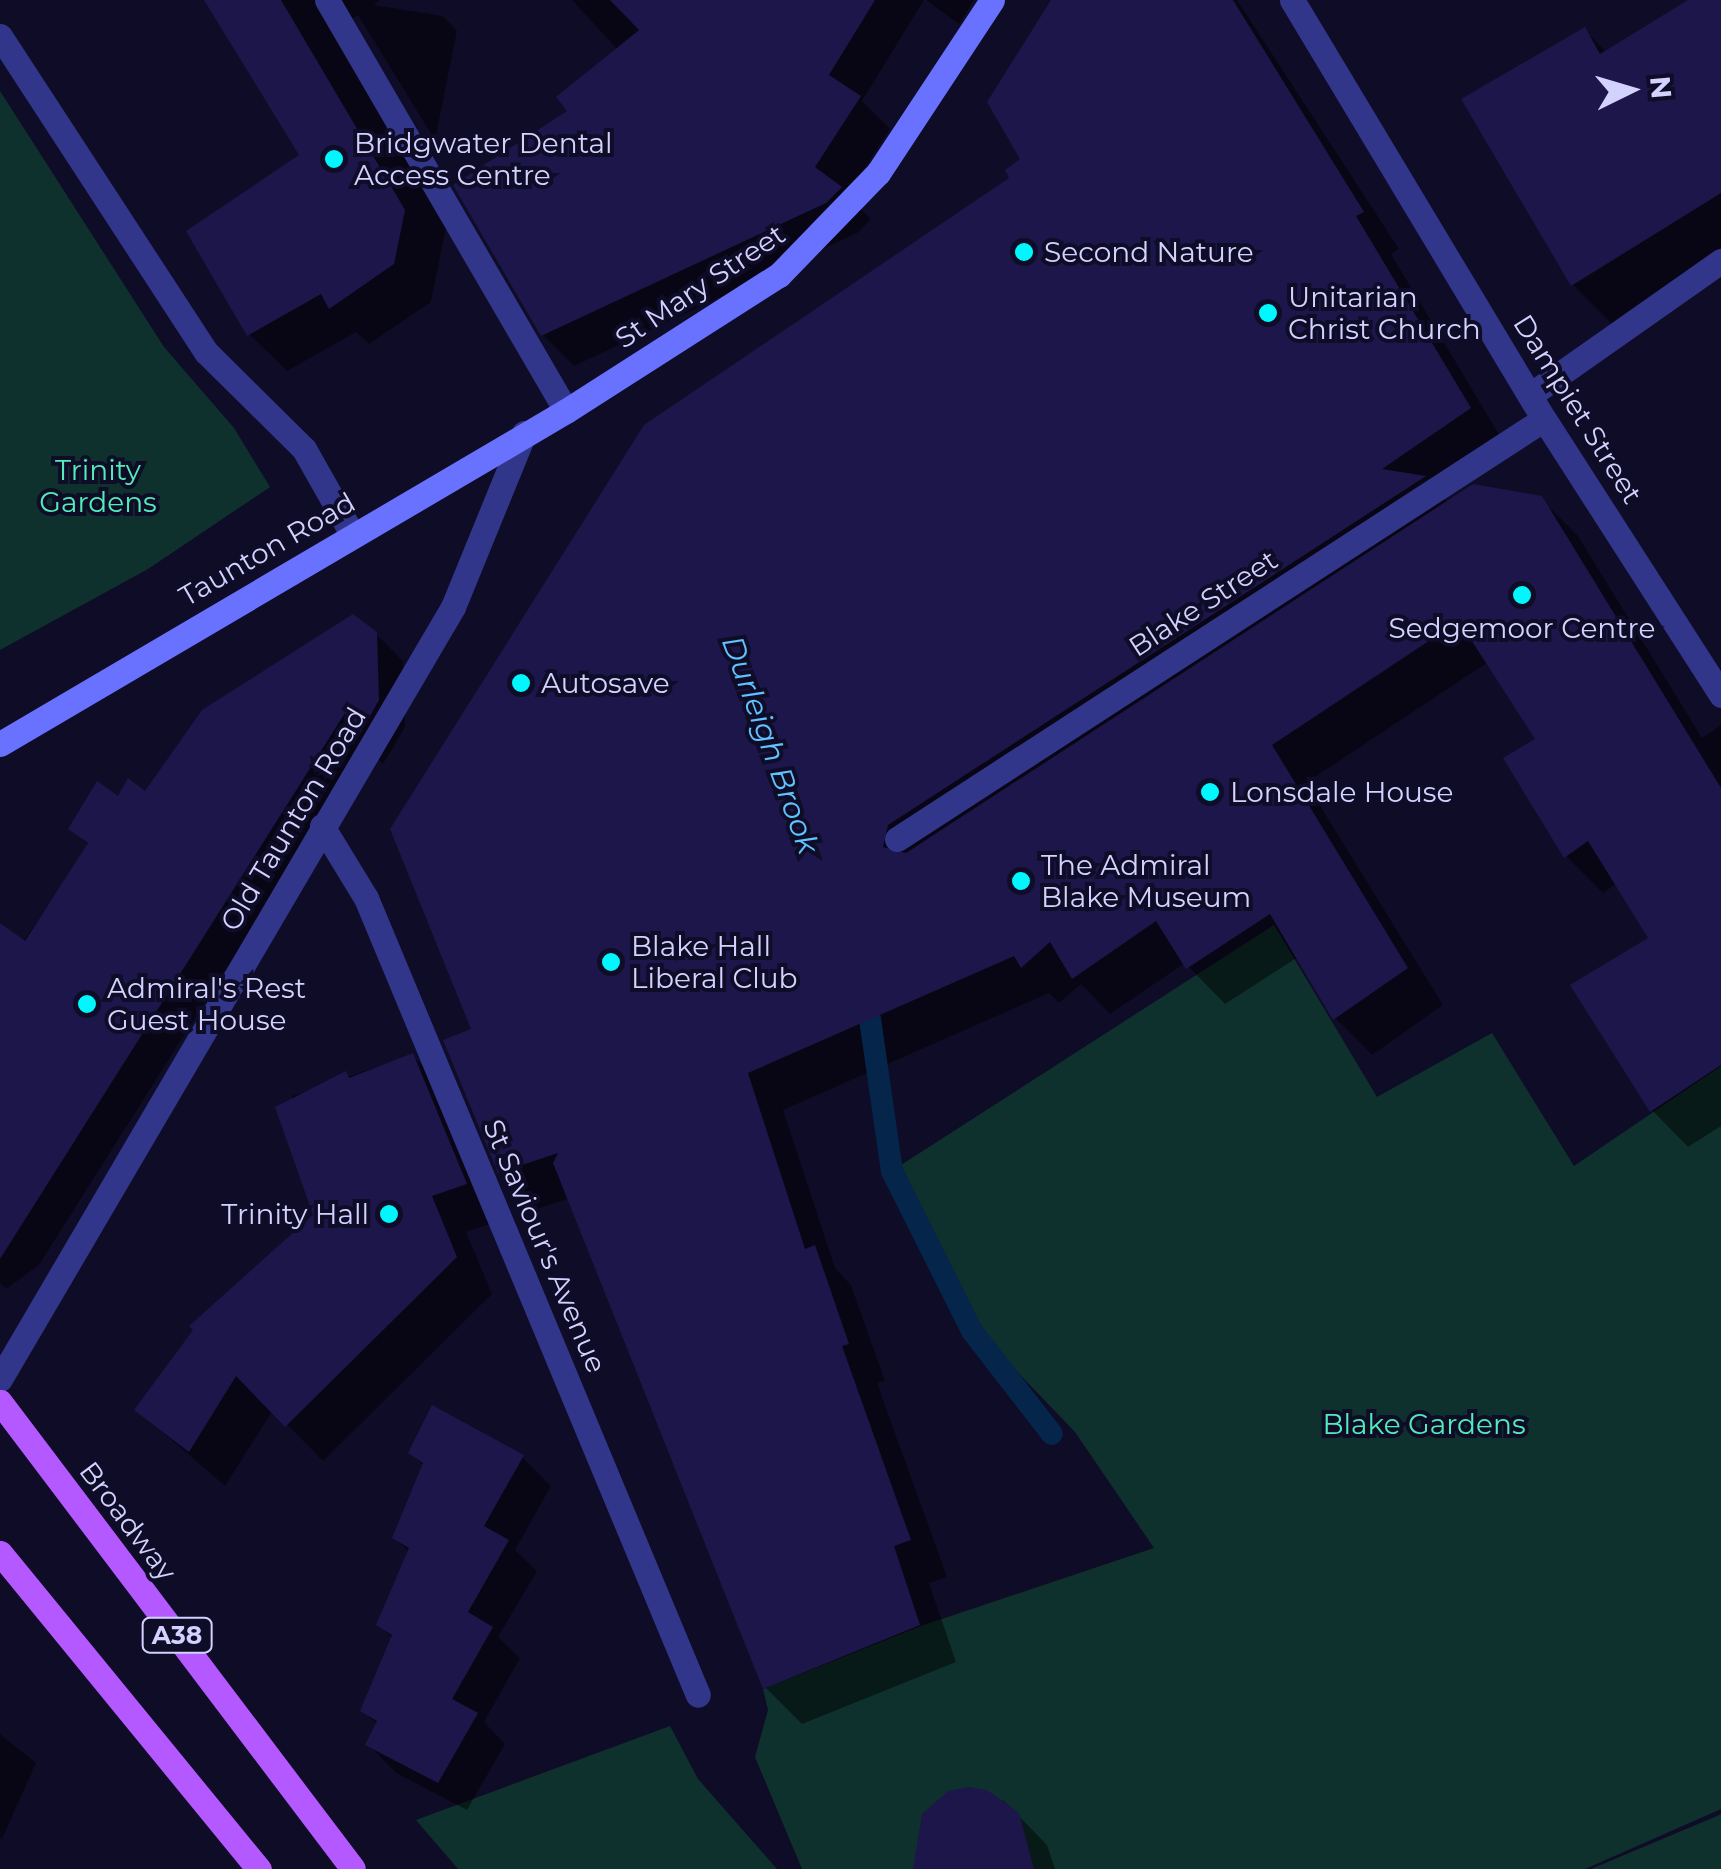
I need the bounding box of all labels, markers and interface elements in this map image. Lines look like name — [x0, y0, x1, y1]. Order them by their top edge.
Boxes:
north arrow — [1581, 40, 1681, 140]
text: N — [1643, 75, 1679, 100]
place label: Bridgwater Dental Access Centre — [354, 126, 613, 192]
marker: Bridgwater Dental Access Centre — [323, 148, 345, 170]
street label: St Mary Street — [609, 217, 791, 355]
place label: Second Nature — [1044, 235, 1254, 269]
marker: Second Nature — [1013, 241, 1035, 263]
place label: Unitarian Christ Church — [1288, 280, 1481, 346]
marker: Unitarian Christ Church — [1257, 302, 1279, 324]
street label: Dampiet Street — [1506, 308, 1650, 510]
park label: Trinity Gardens — [39, 453, 157, 519]
street label: Taunton Road — [173, 485, 361, 613]
street label: Blake Street — [1122, 543, 1284, 663]
marker: Sedgemoor Centre — [1511, 584, 1533, 606]
place label: Sedgemoor Centre — [1389, 611, 1655, 645]
water label: Durleigh Brook — [714, 631, 826, 859]
place label: Autosave — [541, 666, 670, 700]
marker: Autosave — [510, 672, 532, 694]
street label: Old Taunton Road — [213, 701, 373, 937]
place label: Lonsdale House — [1230, 775, 1453, 809]
marker: Lonsdale House — [1199, 781, 1221, 803]
place label: The Admiral Blake Museum — [1041, 848, 1251, 914]
marker: The Admiral Blake Museum — [1010, 870, 1032, 892]
place label: Blake Hall Liberal Club — [631, 929, 798, 995]
marker: Blake Hall Liberal Club — [600, 951, 622, 973]
place label: Admiral's Rest Guest House — [107, 971, 306, 1037]
marker: Admiral's Rest Guest House — [76, 993, 98, 1015]
street label: St Saviour's Avenue — [476, 1114, 614, 1378]
place label: Trinity Hall — [221, 1197, 369, 1231]
marker: Trinity Hall — [378, 1203, 400, 1225]
park label: Blake Gardens — [1322, 1407, 1526, 1441]
street label: Broadway — [72, 1455, 184, 1587]
road number: A38 — [140, 1615, 214, 1655]

